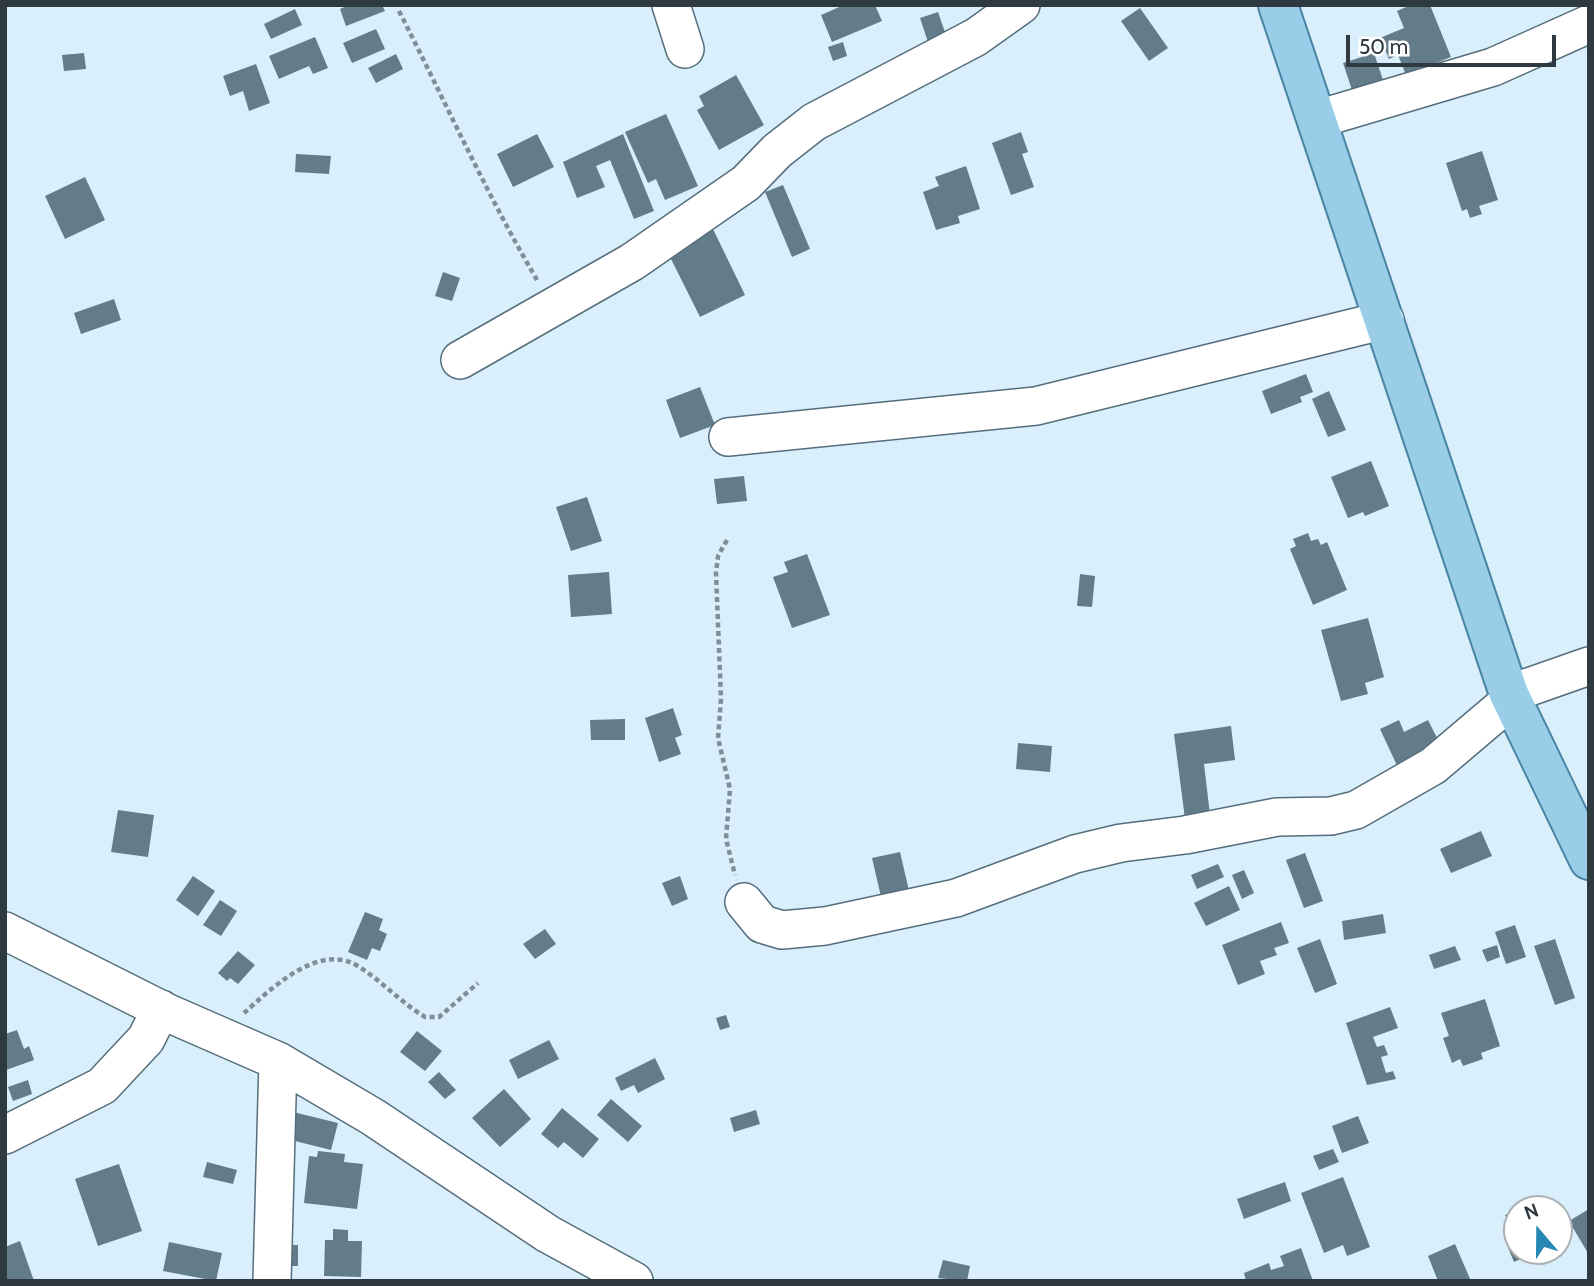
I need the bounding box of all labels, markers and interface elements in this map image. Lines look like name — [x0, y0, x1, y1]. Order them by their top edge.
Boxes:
scale bar — [1349, 21, 1559, 65]
text: 50 m — [1359, 34, 1408, 59]
north arrow — [1503, 1195, 1573, 1265]
text: N — [1521, 1199, 1542, 1225]

